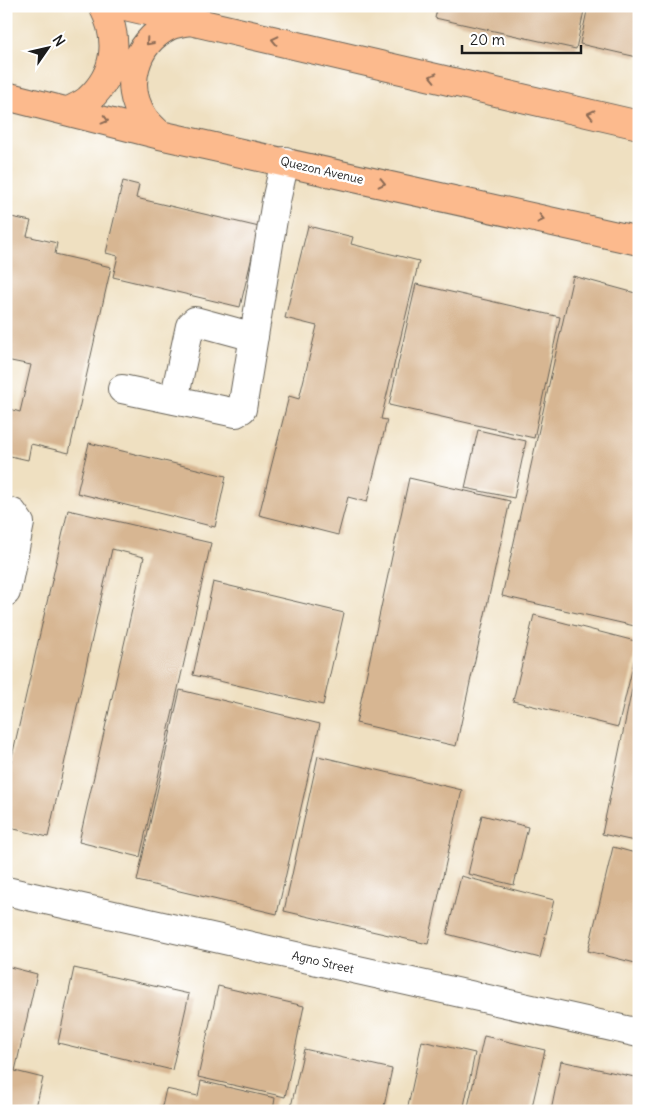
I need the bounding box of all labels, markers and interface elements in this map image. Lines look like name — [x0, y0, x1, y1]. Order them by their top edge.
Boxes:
north arrow — [22, 22, 72, 72]
scale bar — [462, 22, 581, 54]
text: 20 m — [470, 30, 505, 49]
text: N — [49, 32, 69, 50]
one-way arrow — [270, 35, 279, 46]
one-way arrow — [147, 36, 155, 45]
one-way arrow — [429, 72, 437, 83]
one-way arrow — [587, 109, 596, 120]
one-way arrow — [100, 114, 109, 125]
street label: Quezon Avenue — [279, 153, 365, 187]
one-way arrow — [378, 177, 387, 188]
one-way arrow — [537, 213, 546, 224]
street label: Agno Street — [291, 948, 355, 976]

